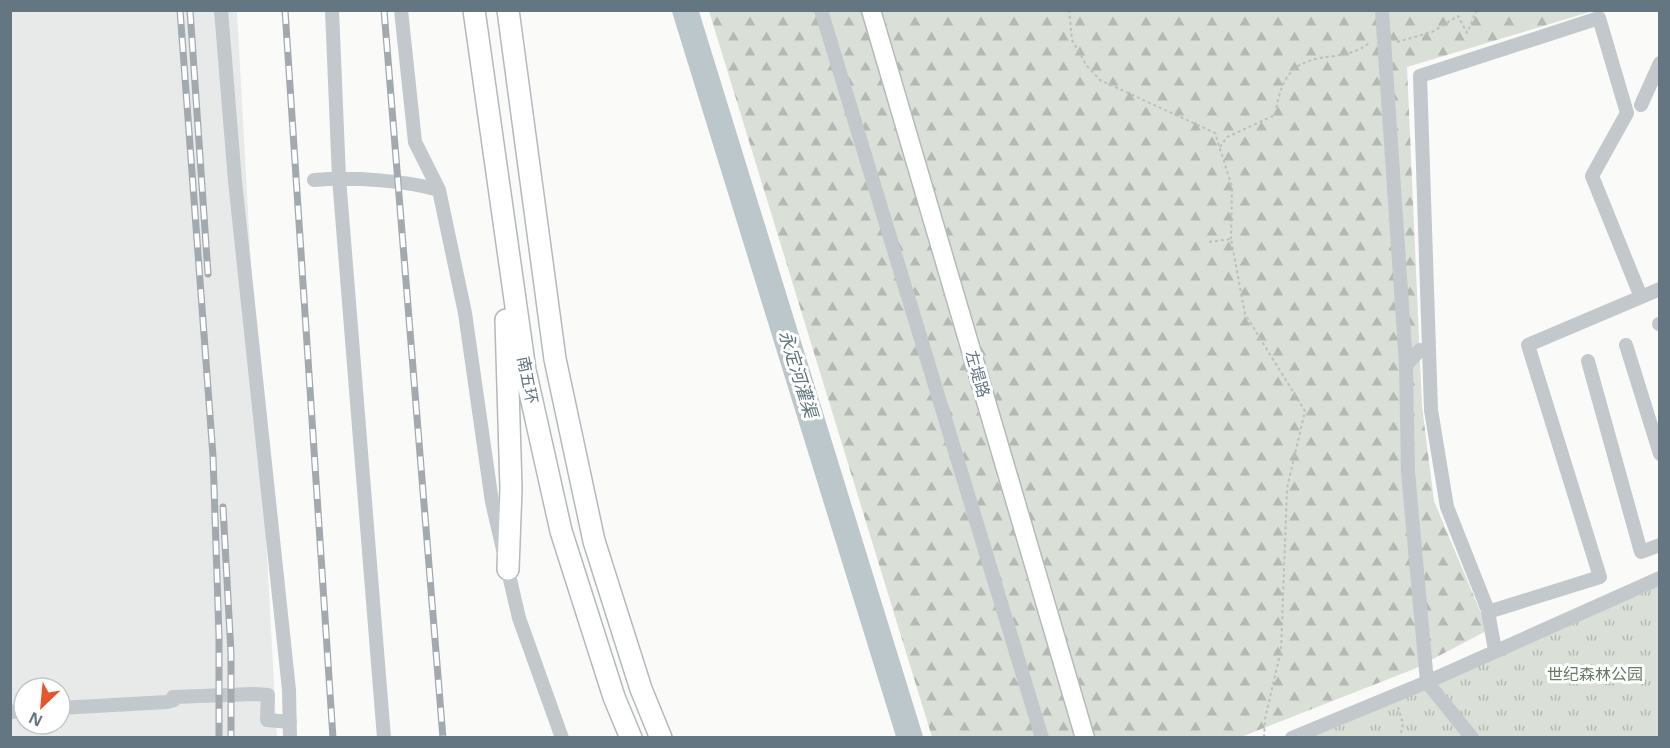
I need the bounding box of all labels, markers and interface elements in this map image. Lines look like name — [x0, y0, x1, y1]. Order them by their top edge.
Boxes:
water label: 永定河灌渠 — [774, 327, 824, 423]
street label: 左堤路 — [961, 348, 995, 400]
street label: 南五环 — [513, 354, 543, 406]
park label: 世纪森林公园 — [1547, 663, 1643, 685]
north arrow — [12, 676, 72, 736]
text: N — [25, 707, 46, 732]

